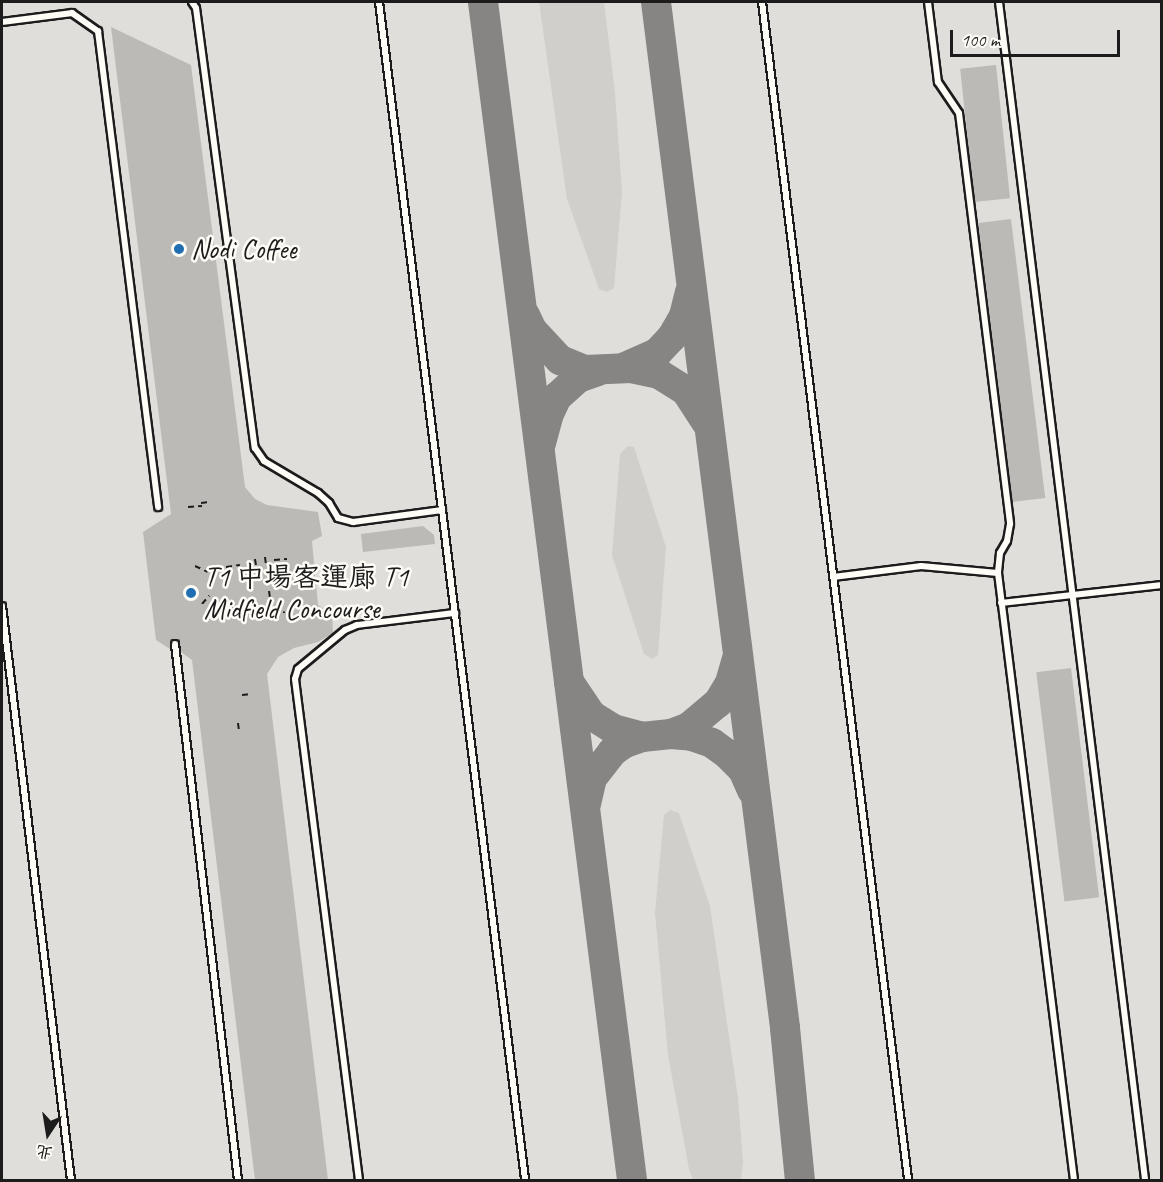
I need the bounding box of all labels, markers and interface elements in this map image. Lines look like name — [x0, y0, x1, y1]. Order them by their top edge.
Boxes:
scale bar — [953, 18, 1122, 56]
text: 100 m — [961, 29, 1000, 51]
place label: Nodi Coffee — [191, 232, 296, 266]
marker: Nodi Coffee — [172, 242, 186, 256]
place label: T1 中場客運廊 T1 Midfield Concourse — [204, 560, 408, 626]
marker: T1 中場客運廊 T1 Midfield Concourse — [182, 584, 200, 602]
north arrow — [18, 1104, 78, 1164]
text: 北 — [34, 1140, 54, 1163]

